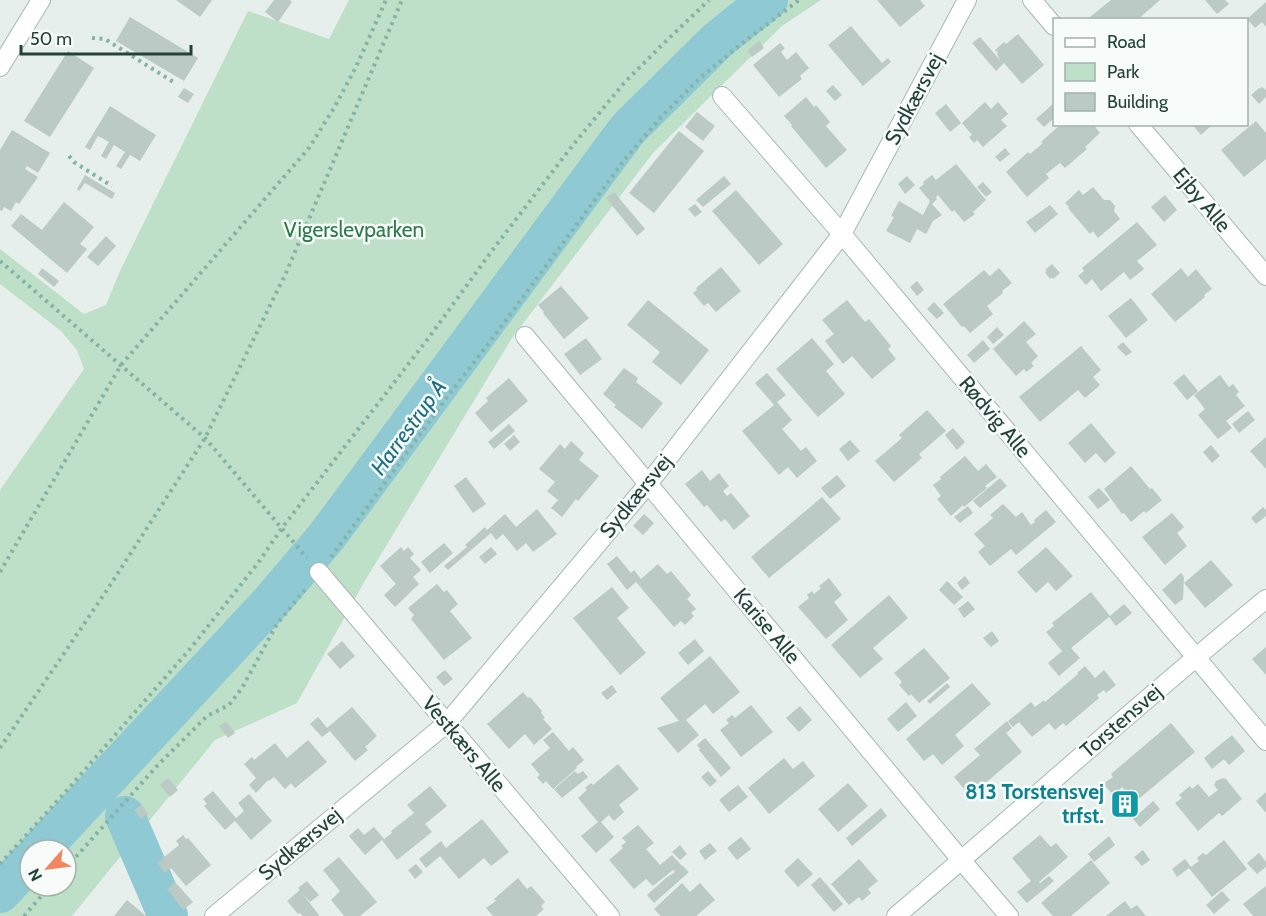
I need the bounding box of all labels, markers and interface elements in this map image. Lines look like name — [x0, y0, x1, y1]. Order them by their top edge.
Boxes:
scale bar — [21, 18, 190, 56]
legend — [1053, 18, 1248, 126]
text: 50 m — [30, 28, 72, 50]
text: Road — [1107, 31, 1146, 53]
street label: Sydkærsvej — [879, 49, 949, 149]
text: Park — [1107, 61, 1140, 83]
text: Building — [1107, 91, 1169, 113]
street label: Ejby Alle — [1167, 162, 1237, 238]
park label: Vigerslevparken — [284, 217, 424, 242]
street label: Rødvig Alle — [954, 371, 1037, 463]
water label: Harrestrup Å — [364, 374, 452, 480]
street label: Sydkærsvej — [594, 449, 678, 543]
street label: Karise Alle — [729, 583, 806, 669]
street label: Torstensvej — [1075, 678, 1167, 764]
street label: Vestkærs Alle — [417, 691, 512, 797]
place label: 813 Torstensvej trfst. — [965, 779, 1104, 828]
building icon: 813 Torstensvej trfst. — [1109, 788, 1141, 820]
street label: Sydkærsvej — [253, 802, 347, 886]
north arrow — [18, 838, 78, 898]
text: N — [24, 865, 46, 884]

